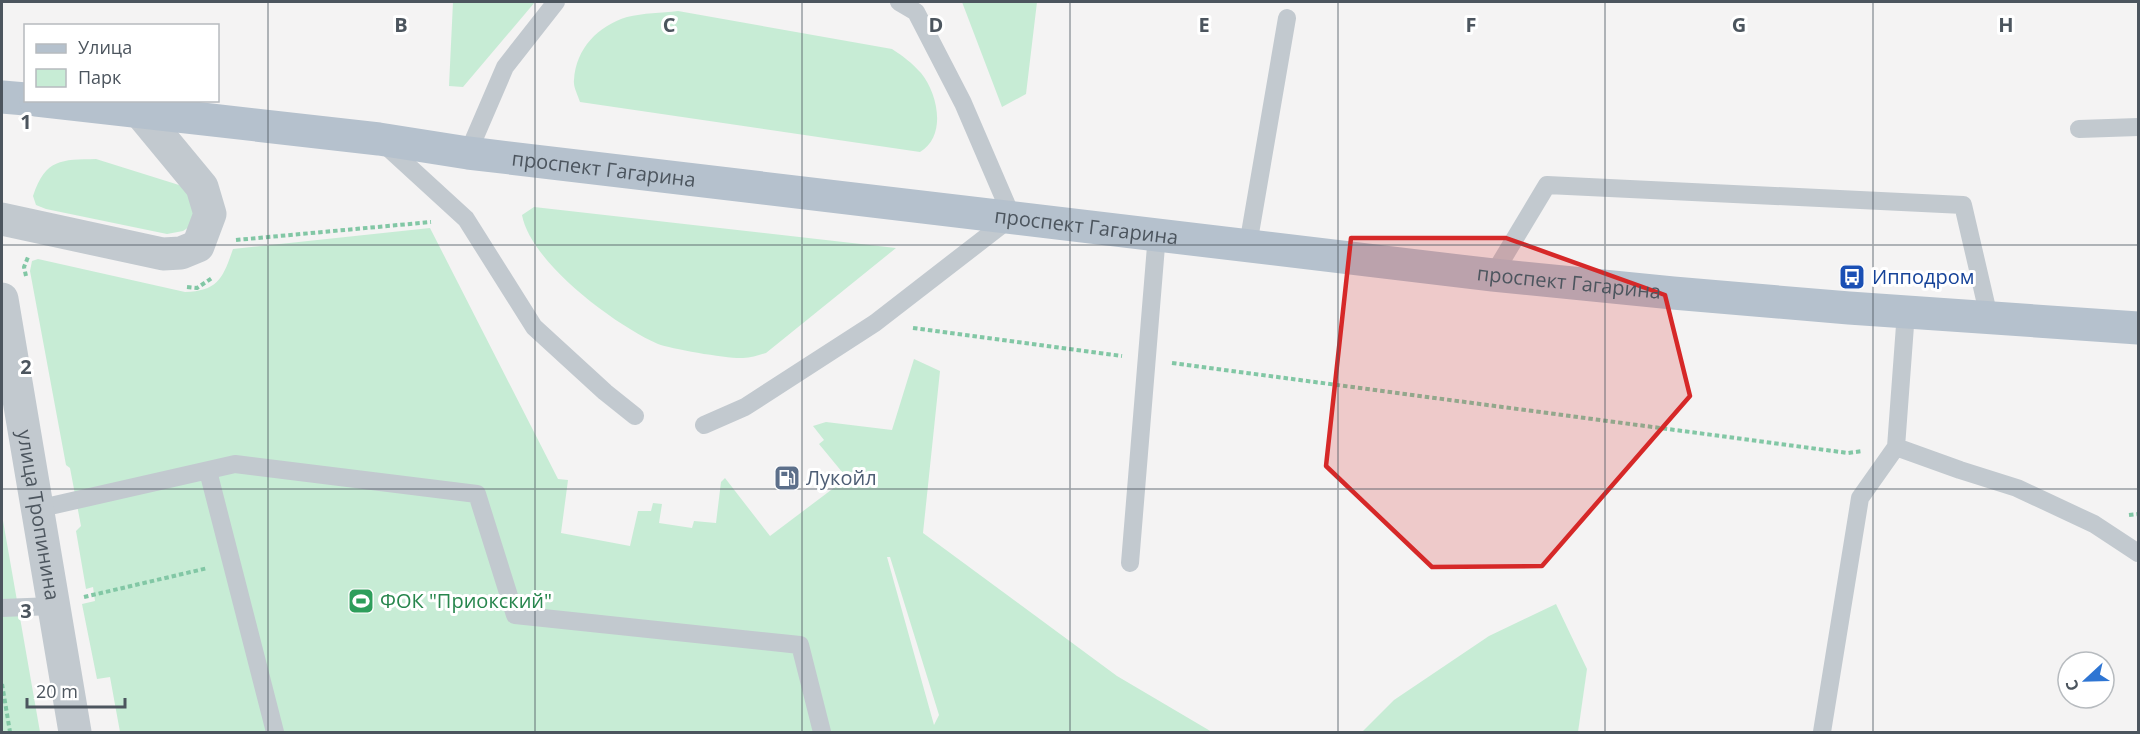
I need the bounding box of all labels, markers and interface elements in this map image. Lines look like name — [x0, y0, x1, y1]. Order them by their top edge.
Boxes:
text: B — [394, 11, 408, 38]
text: C — [663, 11, 676, 38]
text: D — [929, 11, 943, 38]
text: E — [1198, 11, 1210, 38]
text: F — [1466, 11, 1476, 38]
text: G — [1732, 11, 1746, 38]
text: H — [1998, 11, 2014, 38]
legend — [24, 24, 219, 102]
text: Улица — [78, 35, 132, 59]
text: Парк — [78, 65, 122, 89]
text: 1 — [20, 108, 32, 135]
street label: проспект Гагарина — [510, 144, 697, 193]
street label: проспект Гагарина — [993, 202, 1180, 250]
street label: проспект Гагарина — [1476, 259, 1662, 305]
bus stop icon: Ипподром — [1837, 262, 1867, 292]
place label: Ипподром — [1872, 263, 1974, 290]
text: 2 — [20, 353, 32, 380]
street label: улица Тропинина — [11, 428, 67, 602]
fuel station icon: Лукойл — [772, 463, 802, 493]
place label: Лукойл — [806, 464, 877, 491]
sports icon: ФОК "Приокский" — [346, 586, 376, 616]
place label: ФОК "Приокский" — [380, 587, 552, 614]
text: 3 — [20, 597, 32, 624]
north arrow — [2056, 650, 2116, 710]
scale bar — [27, 671, 124, 709]
text: С — [2060, 677, 2084, 694]
text: 20 m — [36, 679, 78, 703]

